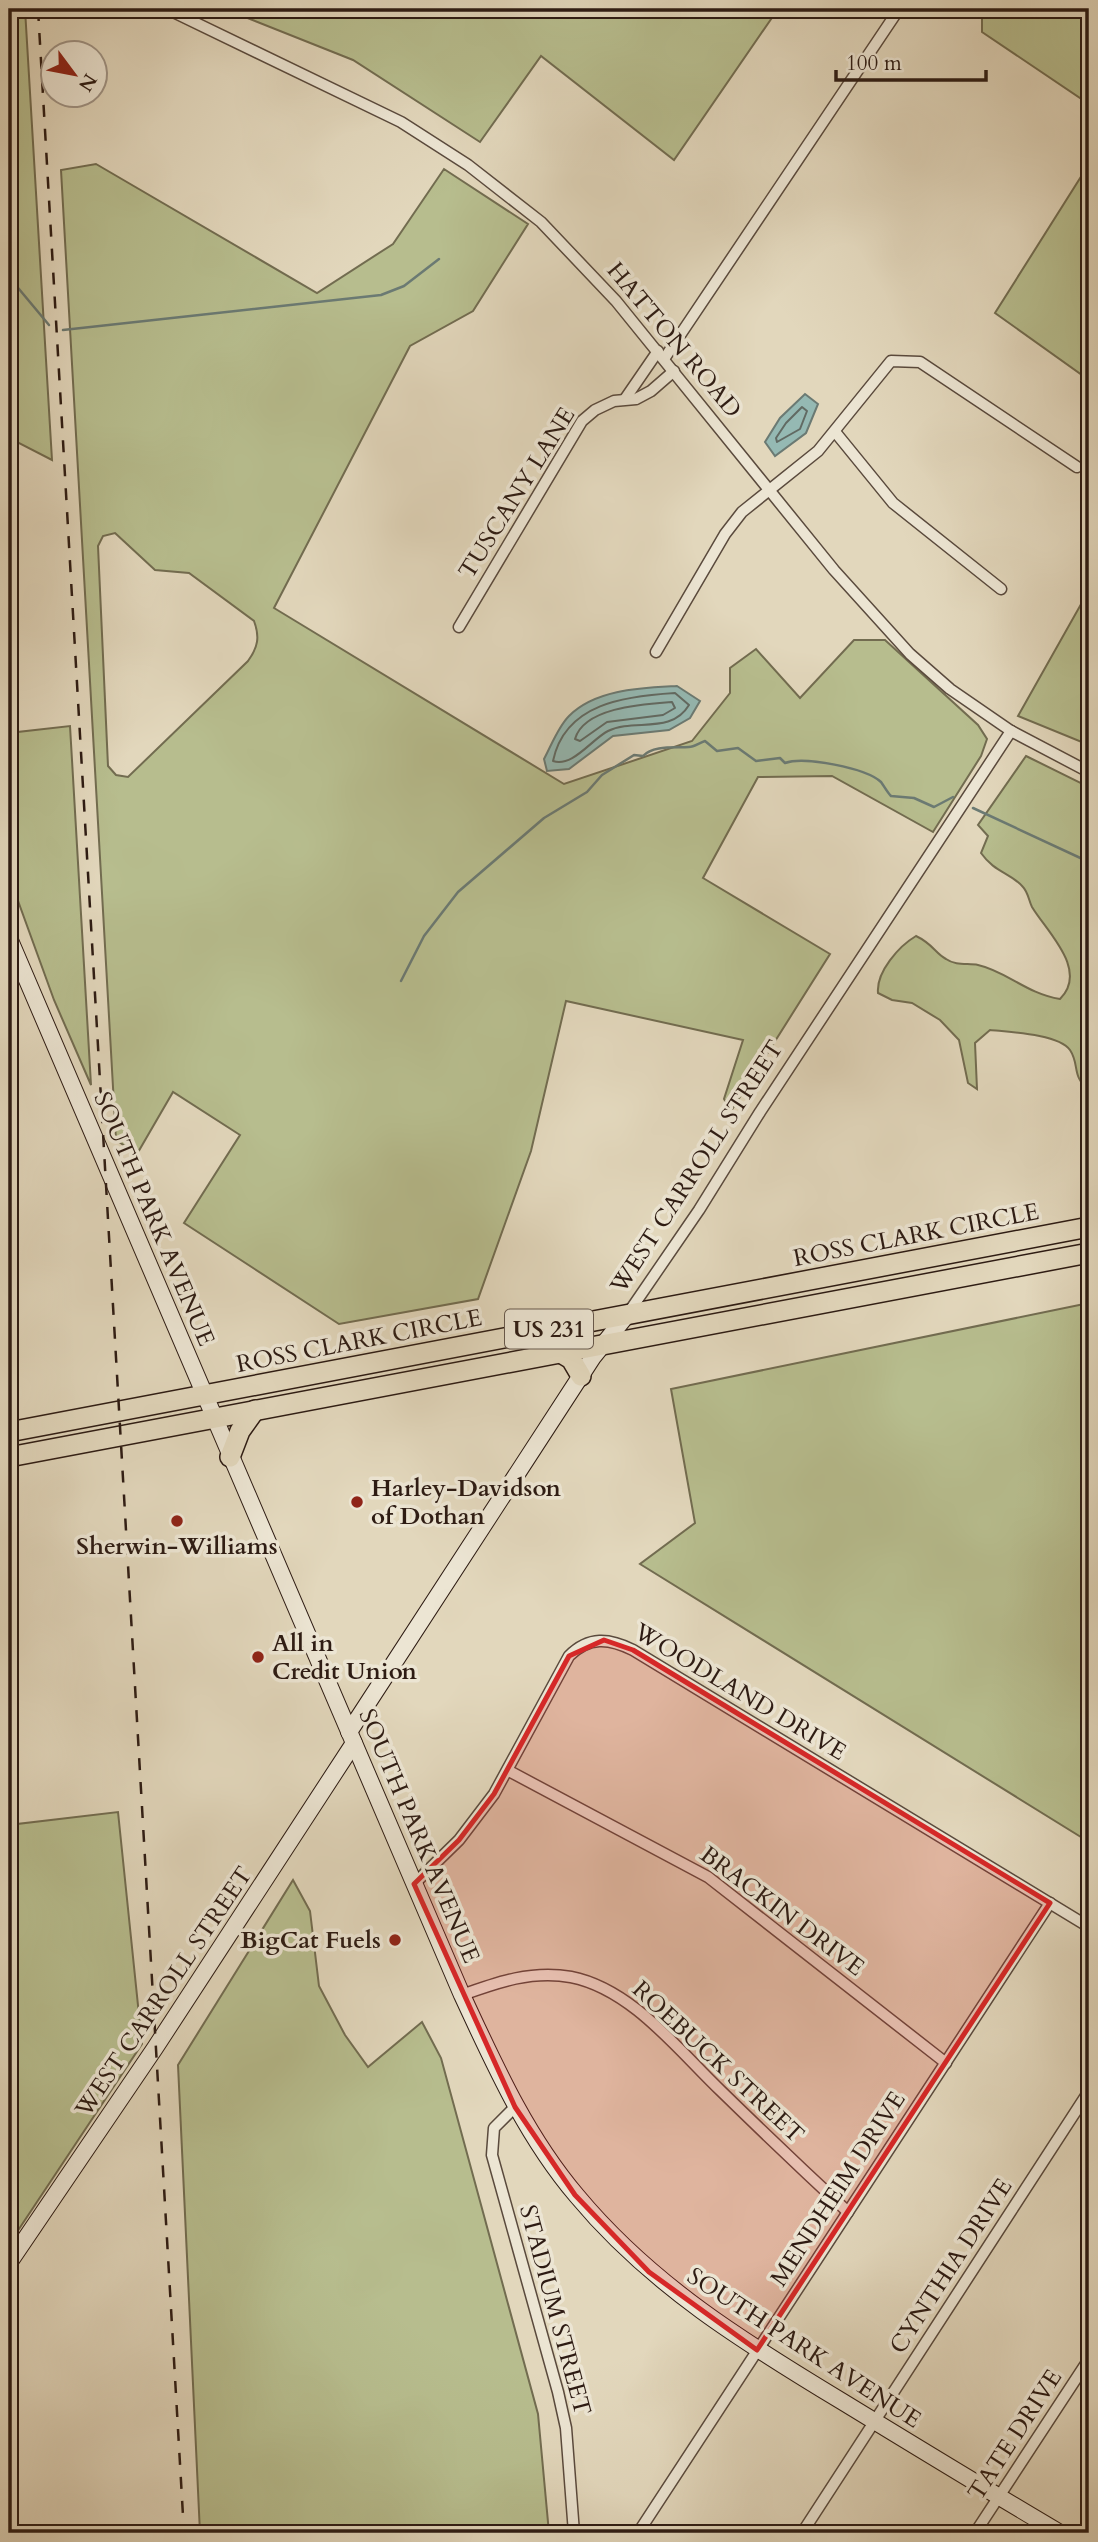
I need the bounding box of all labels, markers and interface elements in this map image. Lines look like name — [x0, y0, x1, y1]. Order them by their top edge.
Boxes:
north arrow — [38, 38, 108, 108]
scale bar — [836, 38, 986, 82]
text: 100 m — [846, 49, 902, 78]
text: N — [72, 69, 103, 97]
street label: HATTON ROAD — [599, 255, 749, 425]
street label: TUSCANY LANE — [451, 401, 583, 585]
street label: WEST CARROLL STREET — [602, 1034, 791, 1301]
street label: SOUTH PARK AVENUE — [85, 1087, 223, 1351]
street label: ROSS CLARK CIRCLE — [790, 1195, 1042, 1275]
street label: ROSS CLARK CIRCLE — [233, 1301, 485, 1381]
road number: US 231 — [505, 1310, 593, 1348]
place label: Harley-Davidson of Dothan — [371, 1472, 561, 1533]
marker: Harley-Davidson of Dothan — [349, 1494, 365, 1510]
marker: Sherwin-Williams — [169, 1513, 185, 1529]
place label: Sherwin-Williams — [76, 1530, 278, 1563]
street label: WOODLAND DRIVE — [627, 1615, 852, 1769]
place label: All in Credit Union — [272, 1627, 418, 1688]
marker: All in Credit Union — [250, 1649, 266, 1665]
street label: SOUTH PARK AVENUE — [350, 1704, 488, 1968]
street label: BRACKIN DRIVE — [693, 1838, 871, 1984]
street label: WEST CARROLL STREET — [67, 1860, 260, 2125]
place label: BigCat Fuels — [240, 1924, 381, 1957]
marker: BigCat Fuels — [387, 1932, 403, 1948]
street label: ROEBUCK STREET — [625, 1973, 811, 2151]
street label: MENDHEIM DRIVE — [763, 2085, 913, 2293]
street label: CYNTHIA DRIVE — [882, 2172, 1020, 2360]
street label: STADIUM STREET — [511, 2201, 599, 2419]
street label: SOUTH PARK AVENUE — [681, 2260, 927, 2436]
street label: TATE DRIVE — [960, 2363, 1070, 2507]

